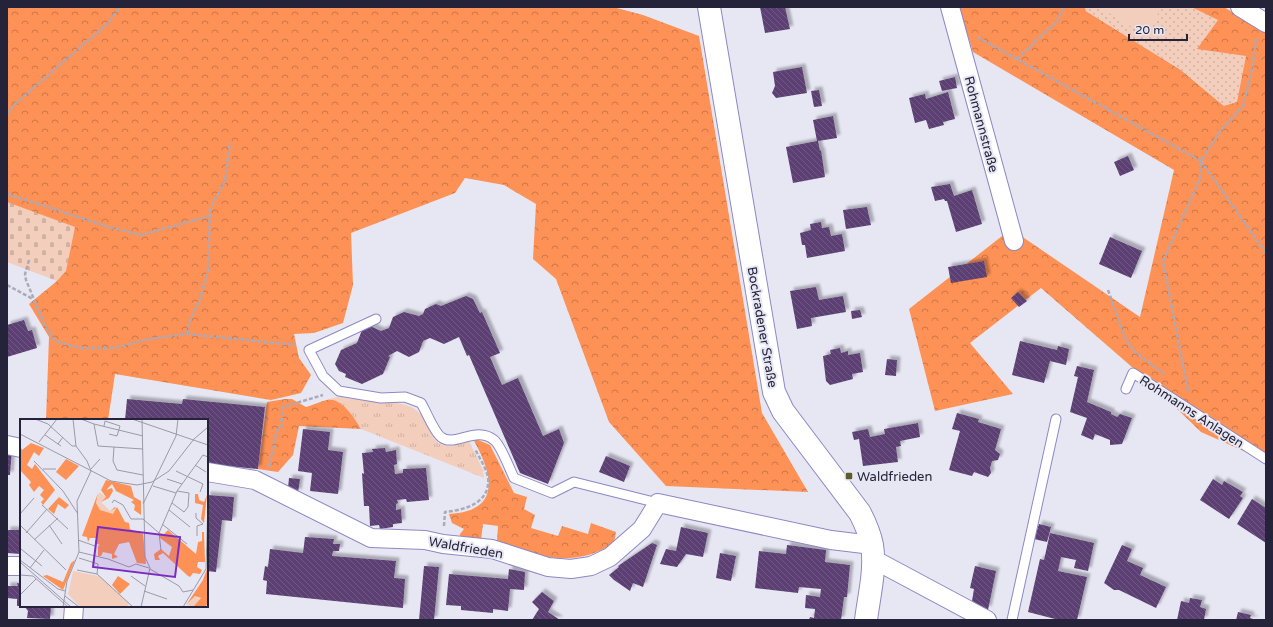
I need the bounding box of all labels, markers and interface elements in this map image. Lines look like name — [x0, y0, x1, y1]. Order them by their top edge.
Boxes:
scale bar — [1129, 16, 1187, 42]
text: 20 m — [1135, 23, 1164, 37]
street label: Rohmannstraße — [961, 74, 1002, 174]
street label: Bockradener Straße — [743, 265, 781, 389]
street label: Rohmanns Anlagen — [1136, 372, 1247, 452]
inset map — [20, 419, 208, 607]
place label: Waldfrieden — [857, 469, 932, 485]
marker: Waldfrieden — [844, 471, 854, 481]
street label: Waldfrieden — [427, 534, 504, 562]

